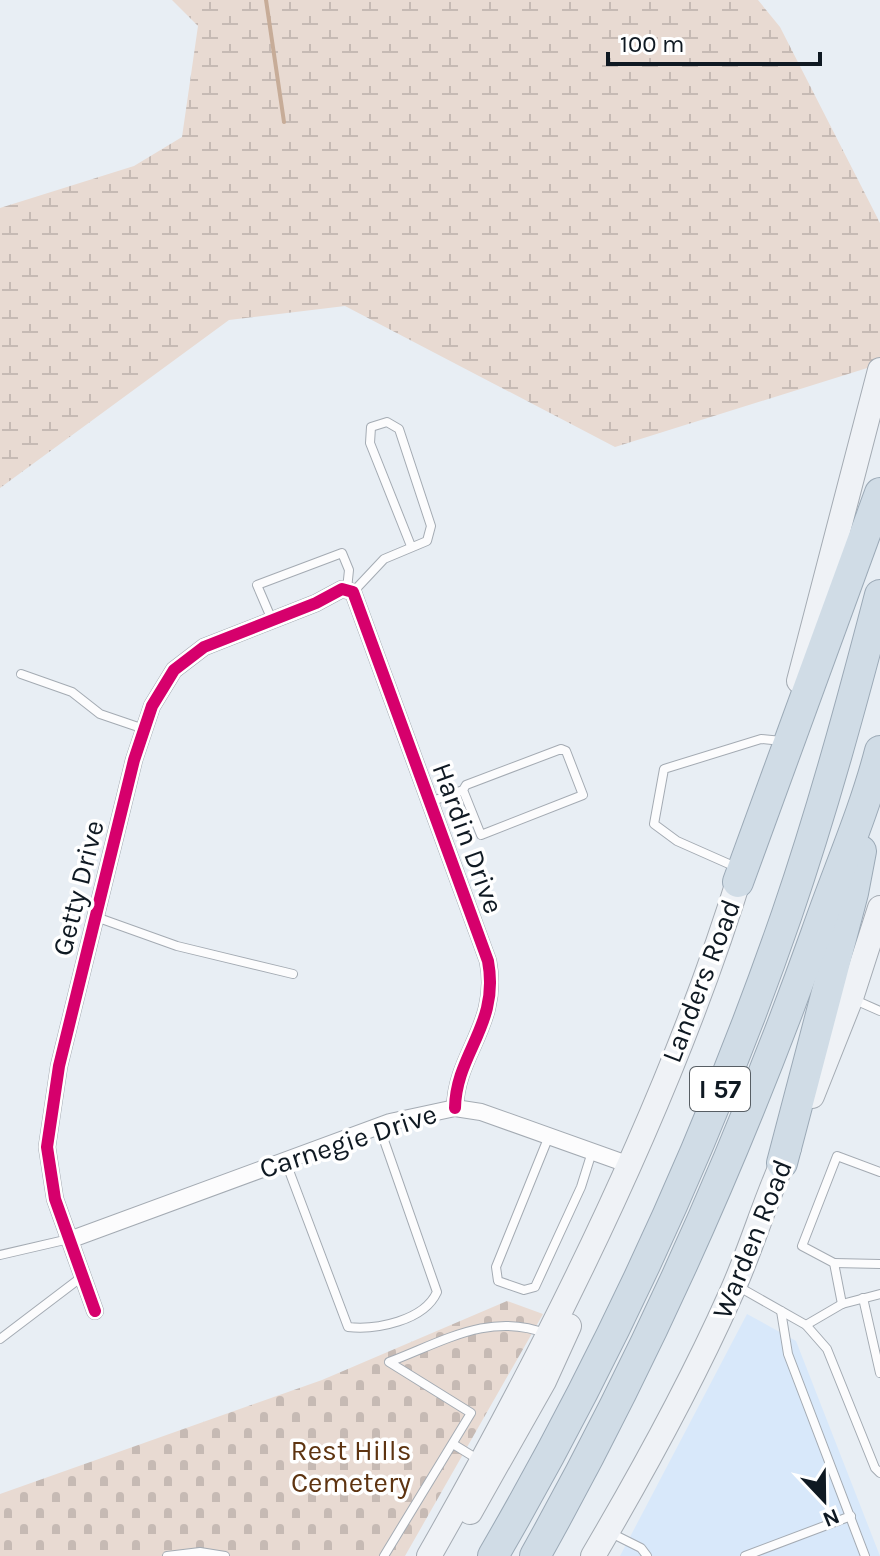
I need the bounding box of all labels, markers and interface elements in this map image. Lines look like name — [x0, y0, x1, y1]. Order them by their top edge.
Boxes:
scale bar — [608, 16, 820, 66]
text: 100 m — [620, 30, 685, 58]
street label: Hardin Drive — [425, 758, 511, 918]
street label: Getty Drive — [45, 817, 111, 959]
street label: Landers Road — [655, 895, 747, 1067]
road number: I 57 — [690, 1067, 750, 1111]
street label: Carnegie Drive — [255, 1097, 441, 1185]
street label: Warden Road — [705, 1155, 799, 1323]
park label: Rest Hills Cemetery — [291, 1434, 411, 1499]
north arrow — [784, 1460, 864, 1540]
text: N — [819, 1503, 843, 1533]

